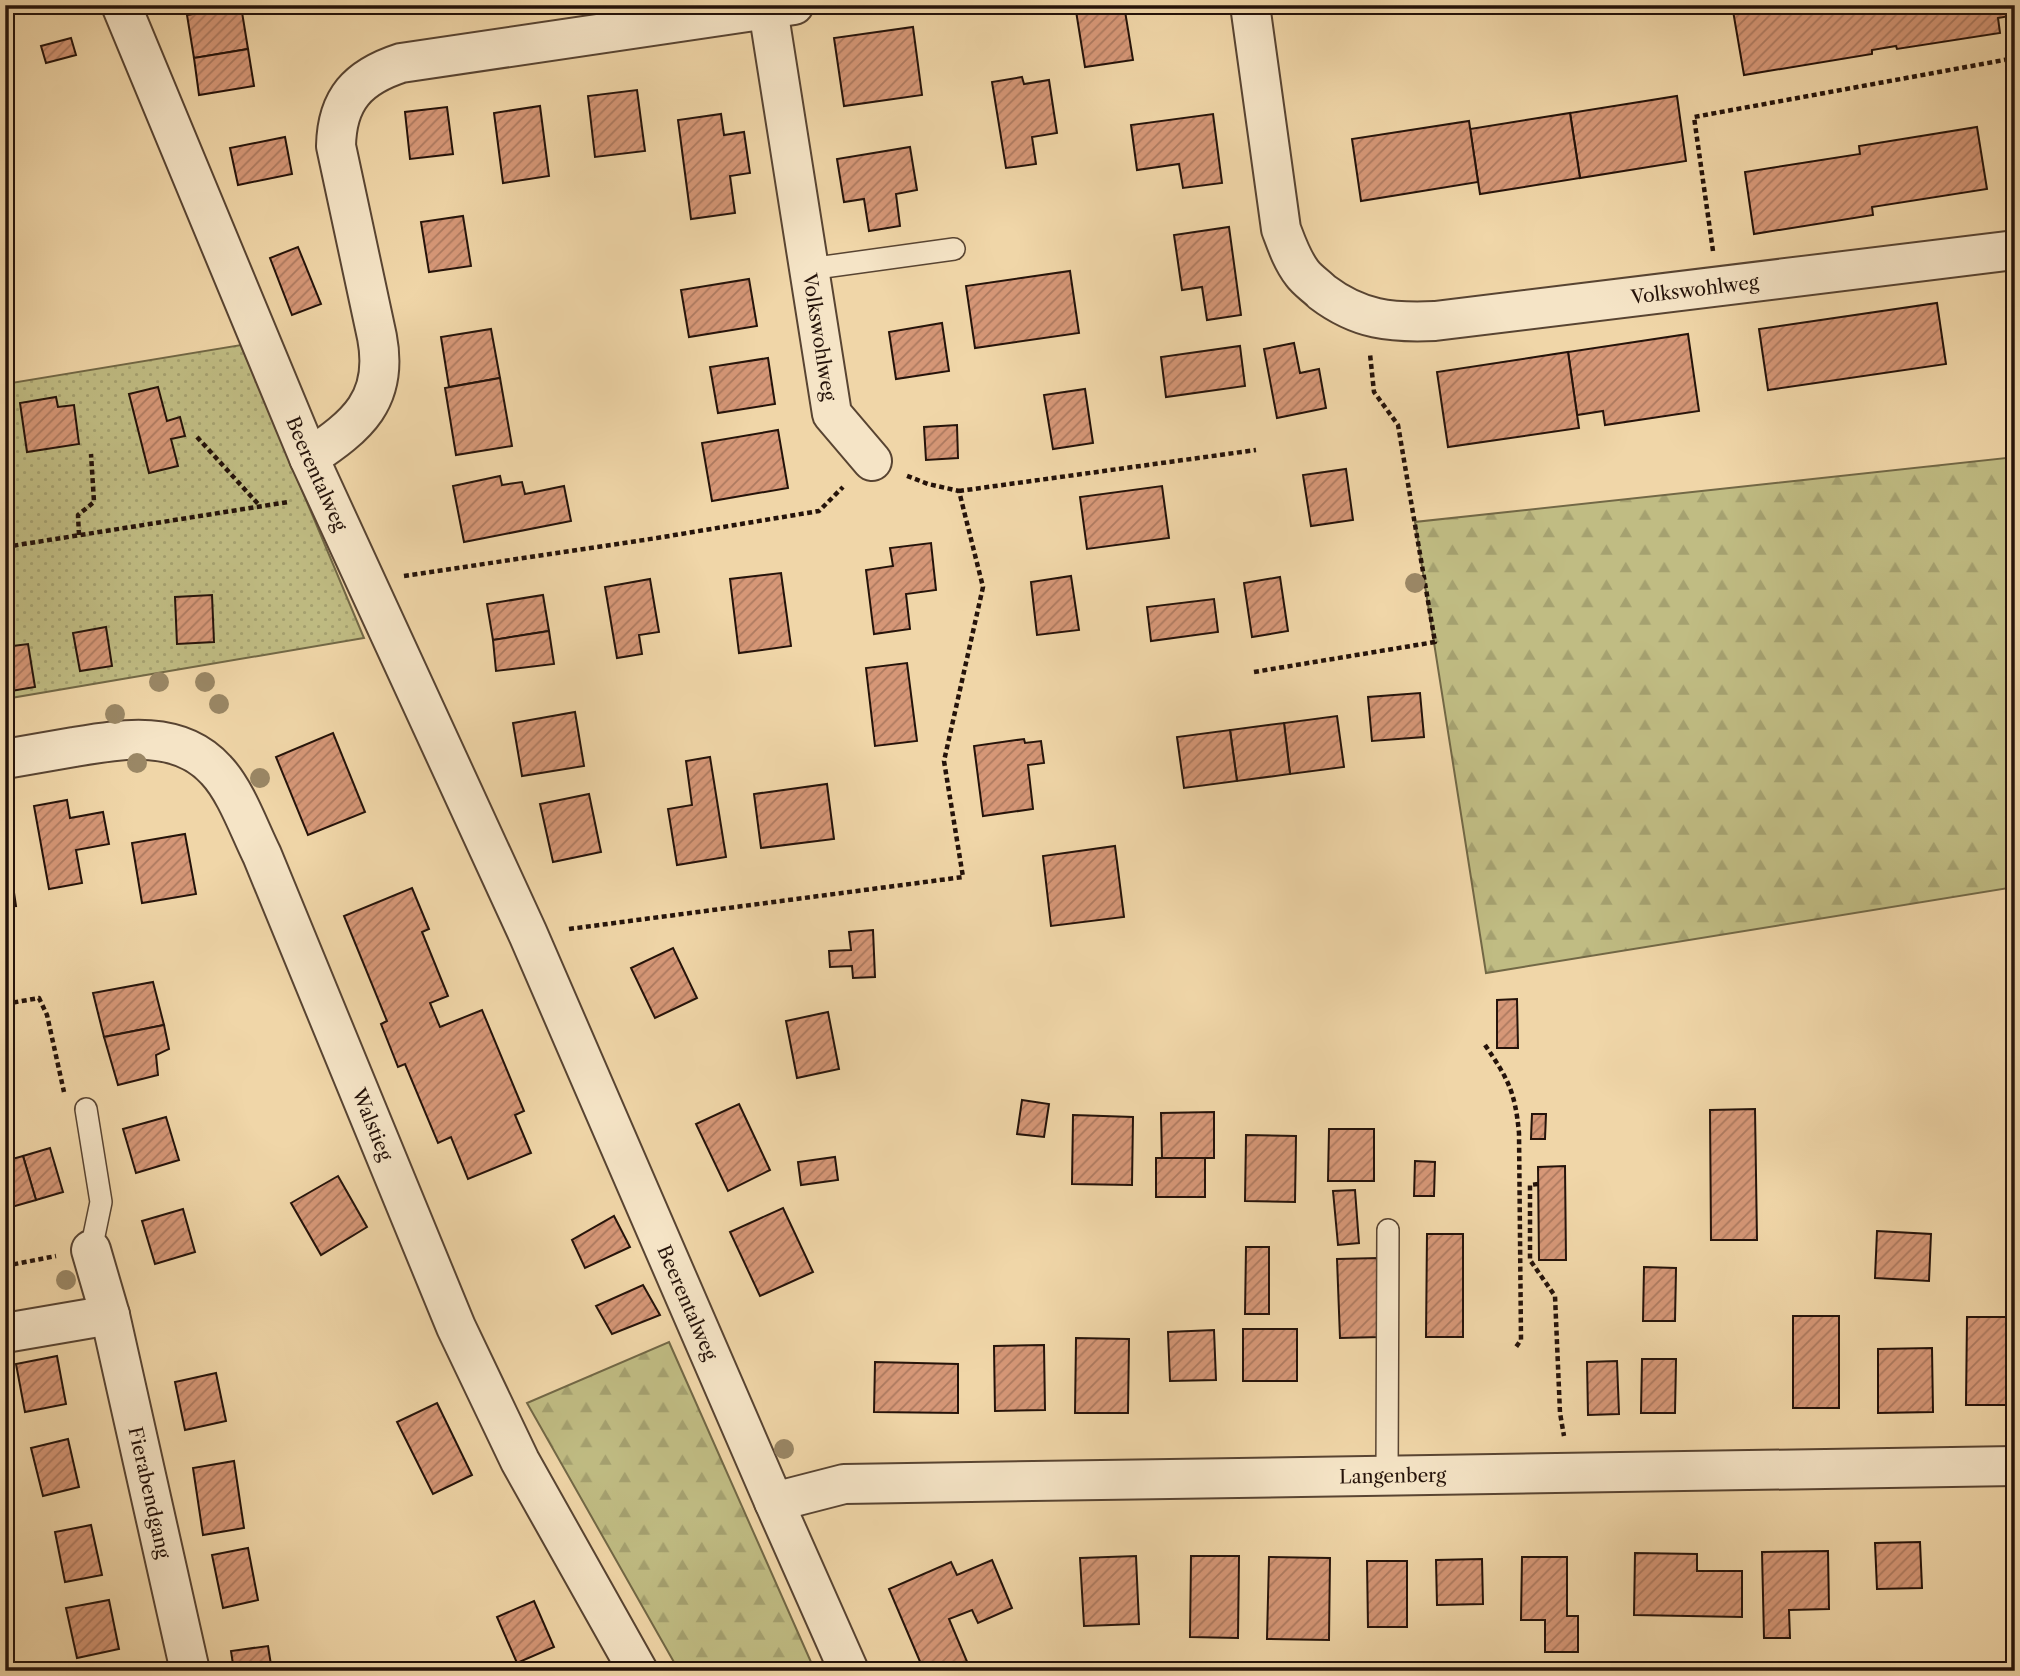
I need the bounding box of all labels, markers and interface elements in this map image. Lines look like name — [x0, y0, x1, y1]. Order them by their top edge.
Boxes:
street label: Volkswohlweg — [1629, 270, 1761, 309]
street label: Volkswohlweg — [798, 271, 841, 403]
street label: Beerentalweg — [282, 413, 353, 535]
street label: Walstieg — [347, 1084, 398, 1165]
street label: Beerentalweg — [653, 1242, 723, 1364]
street label: Fierabendgang — [124, 1425, 176, 1562]
street label: Langenberg — [1339, 1463, 1447, 1488]

